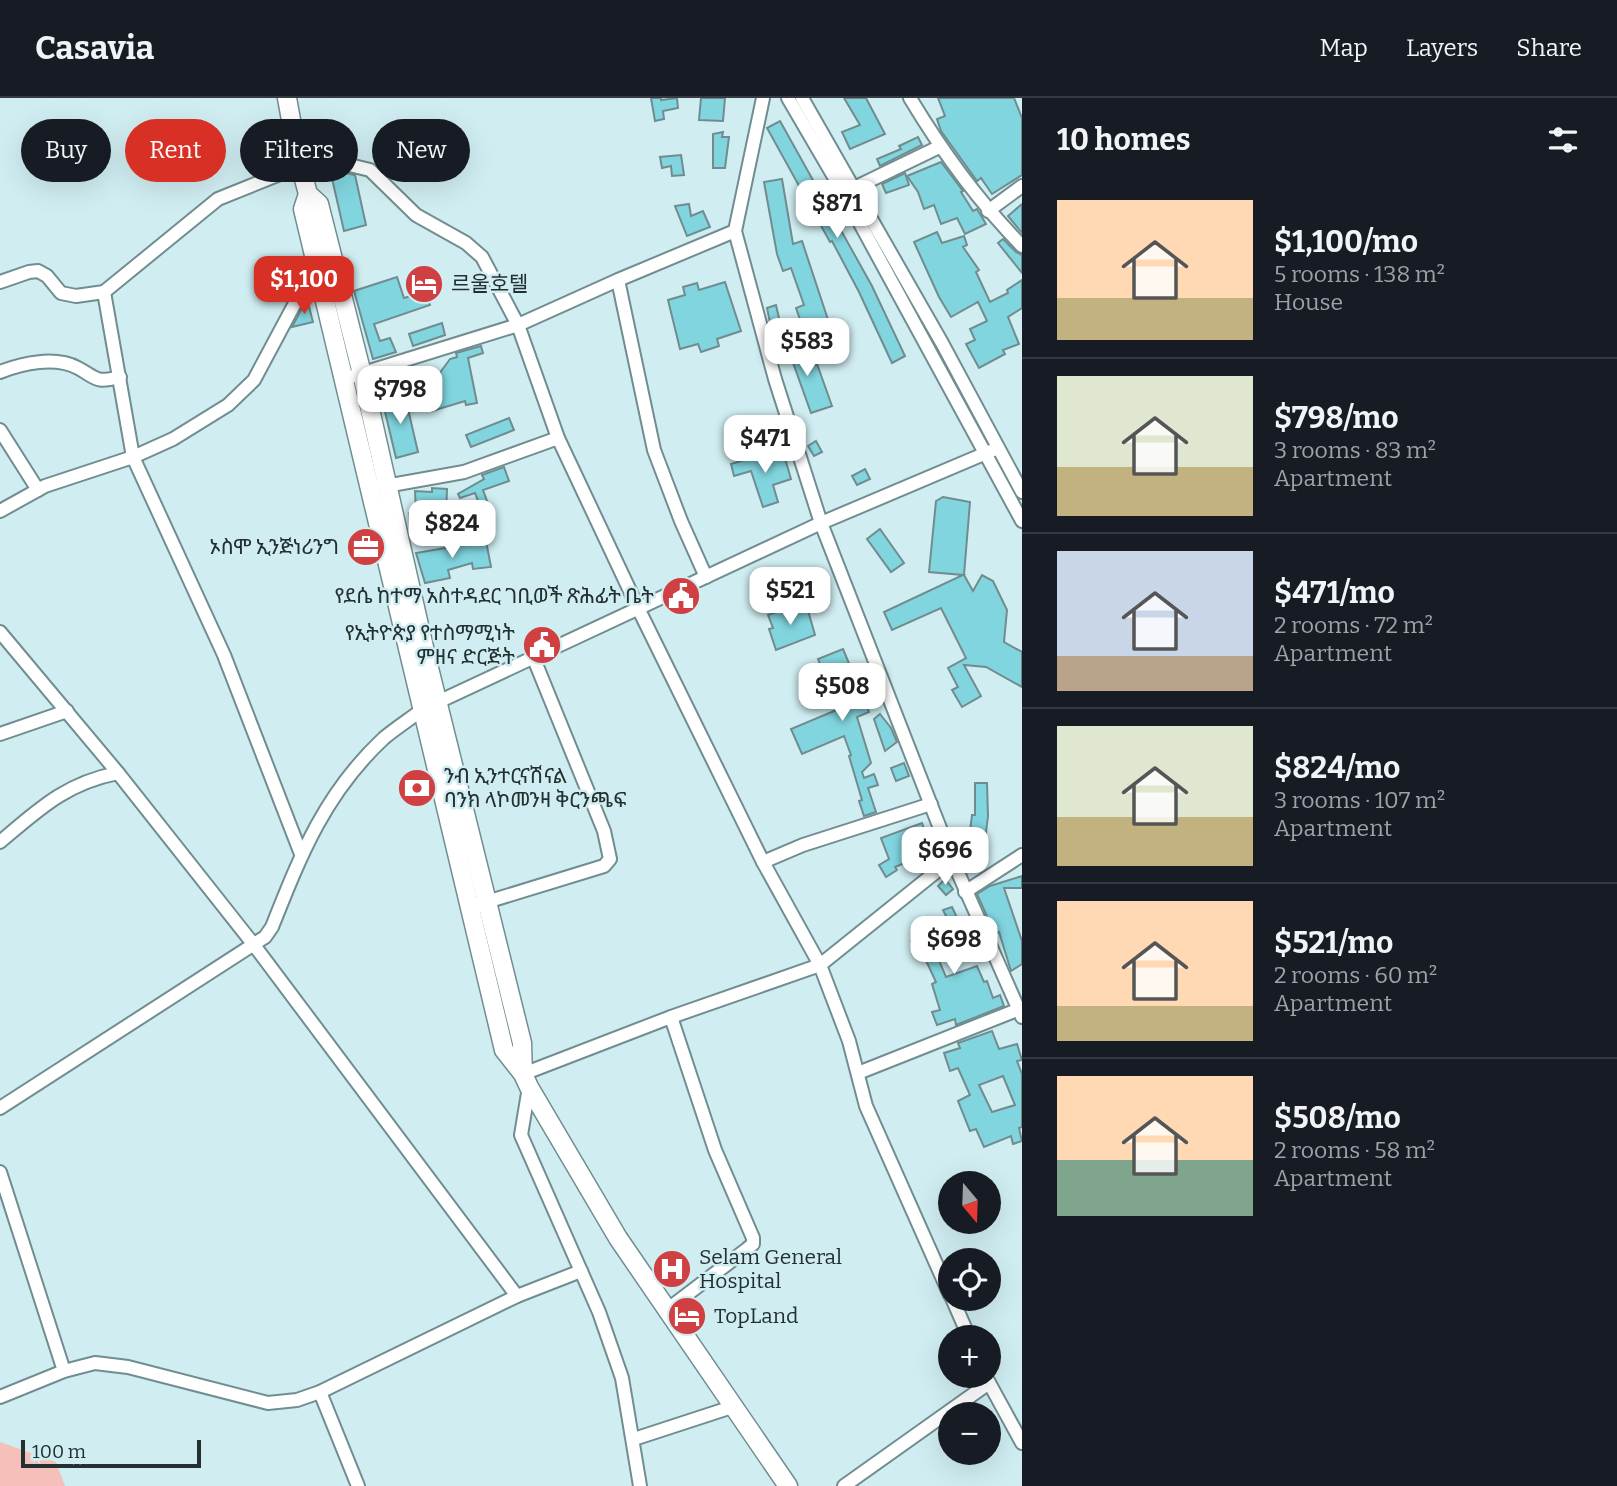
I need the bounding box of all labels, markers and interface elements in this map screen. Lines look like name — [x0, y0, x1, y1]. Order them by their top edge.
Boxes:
text: Casavia — [35, 28, 154, 68]
text: Map — [1320, 34, 1368, 62]
text: Layers — [1406, 34, 1478, 62]
text: Share — [1516, 34, 1582, 62]
chip: Buy — [21, 119, 111, 182]
chip: Rent — [125, 119, 226, 182]
chip: Filters — [240, 119, 358, 182]
chip: New — [372, 119, 470, 182]
icon: filters — [1544, 121, 1582, 159]
text: 10 homes — [1057, 122, 1191, 158]
pin: $871 — [796, 180, 878, 240]
text: $871 — [812, 189, 862, 217]
text: $1,100/mo — [1274, 224, 1418, 260]
icon: home — [1113, 228, 1197, 312]
pin: $1,100 — [247, 256, 361, 316]
text: 5 rooms · 138 m² — [1274, 260, 1445, 288]
hotel icon: 르울호텔 — [403, 263, 445, 305]
text: $1,100 — [270, 265, 338, 293]
place label: 르울호텔 — [451, 271, 528, 297]
text: House — [1274, 288, 1343, 316]
pin: $583 — [766, 318, 848, 378]
text: $583 — [780, 327, 834, 355]
pin: $798 — [359, 366, 441, 426]
text: $798 — [373, 375, 427, 403]
text: $798/mo — [1274, 400, 1399, 436]
icon: home — [1113, 404, 1197, 488]
pin: $471 — [724, 416, 806, 475]
text: $471 — [740, 424, 790, 452]
text: 3 rooms · 83 m² — [1274, 436, 1436, 464]
text: Apartment — [1274, 464, 1392, 492]
pin: $824 — [411, 500, 493, 560]
text: $824 — [425, 509, 479, 537]
office icon: ኦስሞ ኢንጅነሪንግ — [345, 526, 387, 568]
place label: ኦስሞ ኢንጅነሪንግ — [209, 534, 339, 560]
pin: $521 — [749, 568, 831, 627]
public building icon: የደሴ ከተማ አስተዳደር ገቢወች ጽሕፊት ቤት — [660, 575, 702, 617]
text: $471/mo — [1274, 575, 1395, 611]
text: $521 — [765, 576, 815, 604]
icon: home — [1113, 579, 1197, 663]
place label: የደሴ ከተማ አስተዳደር ገቢወች ጽሕፊት ቤት — [334, 583, 654, 609]
text: 2 rooms · 72 m² — [1274, 611, 1433, 639]
place label: የኢትዮጵያ የተስማሚነት ምዘና ድርጅት — [345, 620, 515, 670]
public building icon: የኢትዮጵያ የተስማሚነት ምዘና ድርጅት — [521, 624, 563, 666]
text: Apartment — [1274, 639, 1392, 667]
pin: $508 — [801, 664, 883, 723]
text: $508 — [815, 672, 870, 700]
text: $824/mo — [1274, 750, 1400, 786]
icon: home — [1113, 754, 1197, 838]
place label: ንብ ኢንተርናሽናል ባንክ ላኮመንዛ ቅርንጫፍ — [444, 763, 626, 813]
bank icon: ንብ ኢንተርናሽናል ባንክ ላኮመንዛ ቅርንጫፍ — [396, 767, 438, 809]
text: 3 rooms · 107 m² — [1274, 786, 1445, 814]
text: Apartment — [1274, 814, 1392, 842]
pin: $696 — [904, 828, 986, 887]
text: $696 — [918, 836, 972, 864]
pin: $698 — [913, 916, 995, 976]
text: $698 — [927, 925, 982, 953]
text: $521/mo — [1274, 925, 1393, 961]
icon: home — [1113, 929, 1197, 1013]
text: 2 rooms · 60 m² — [1274, 961, 1437, 989]
text: Apartment — [1274, 989, 1392, 1017]
text: $508/mo — [1274, 1100, 1401, 1136]
icon: home — [1113, 1104, 1197, 1188]
text: 2 rooms · 58 m² — [1274, 1136, 1435, 1164]
text: Apartment — [1274, 1164, 1392, 1192]
north arrow — [938, 1171, 1001, 1234]
map controls — [938, 1171, 1001, 1465]
place label: Selam General Hospital — [699, 1244, 842, 1294]
hospital icon: Selam General Hospital — [651, 1248, 693, 1290]
button: locate — [938, 1248, 1001, 1311]
hotel icon: TopLand — [666, 1295, 708, 1337]
place label: TopLand — [714, 1303, 798, 1329]
button: + — [938, 1325, 1001, 1388]
button: − — [938, 1402, 1001, 1465]
scale bar — [21, 1437, 201, 1469]
text: 100 m — [32, 1440, 86, 1463]

